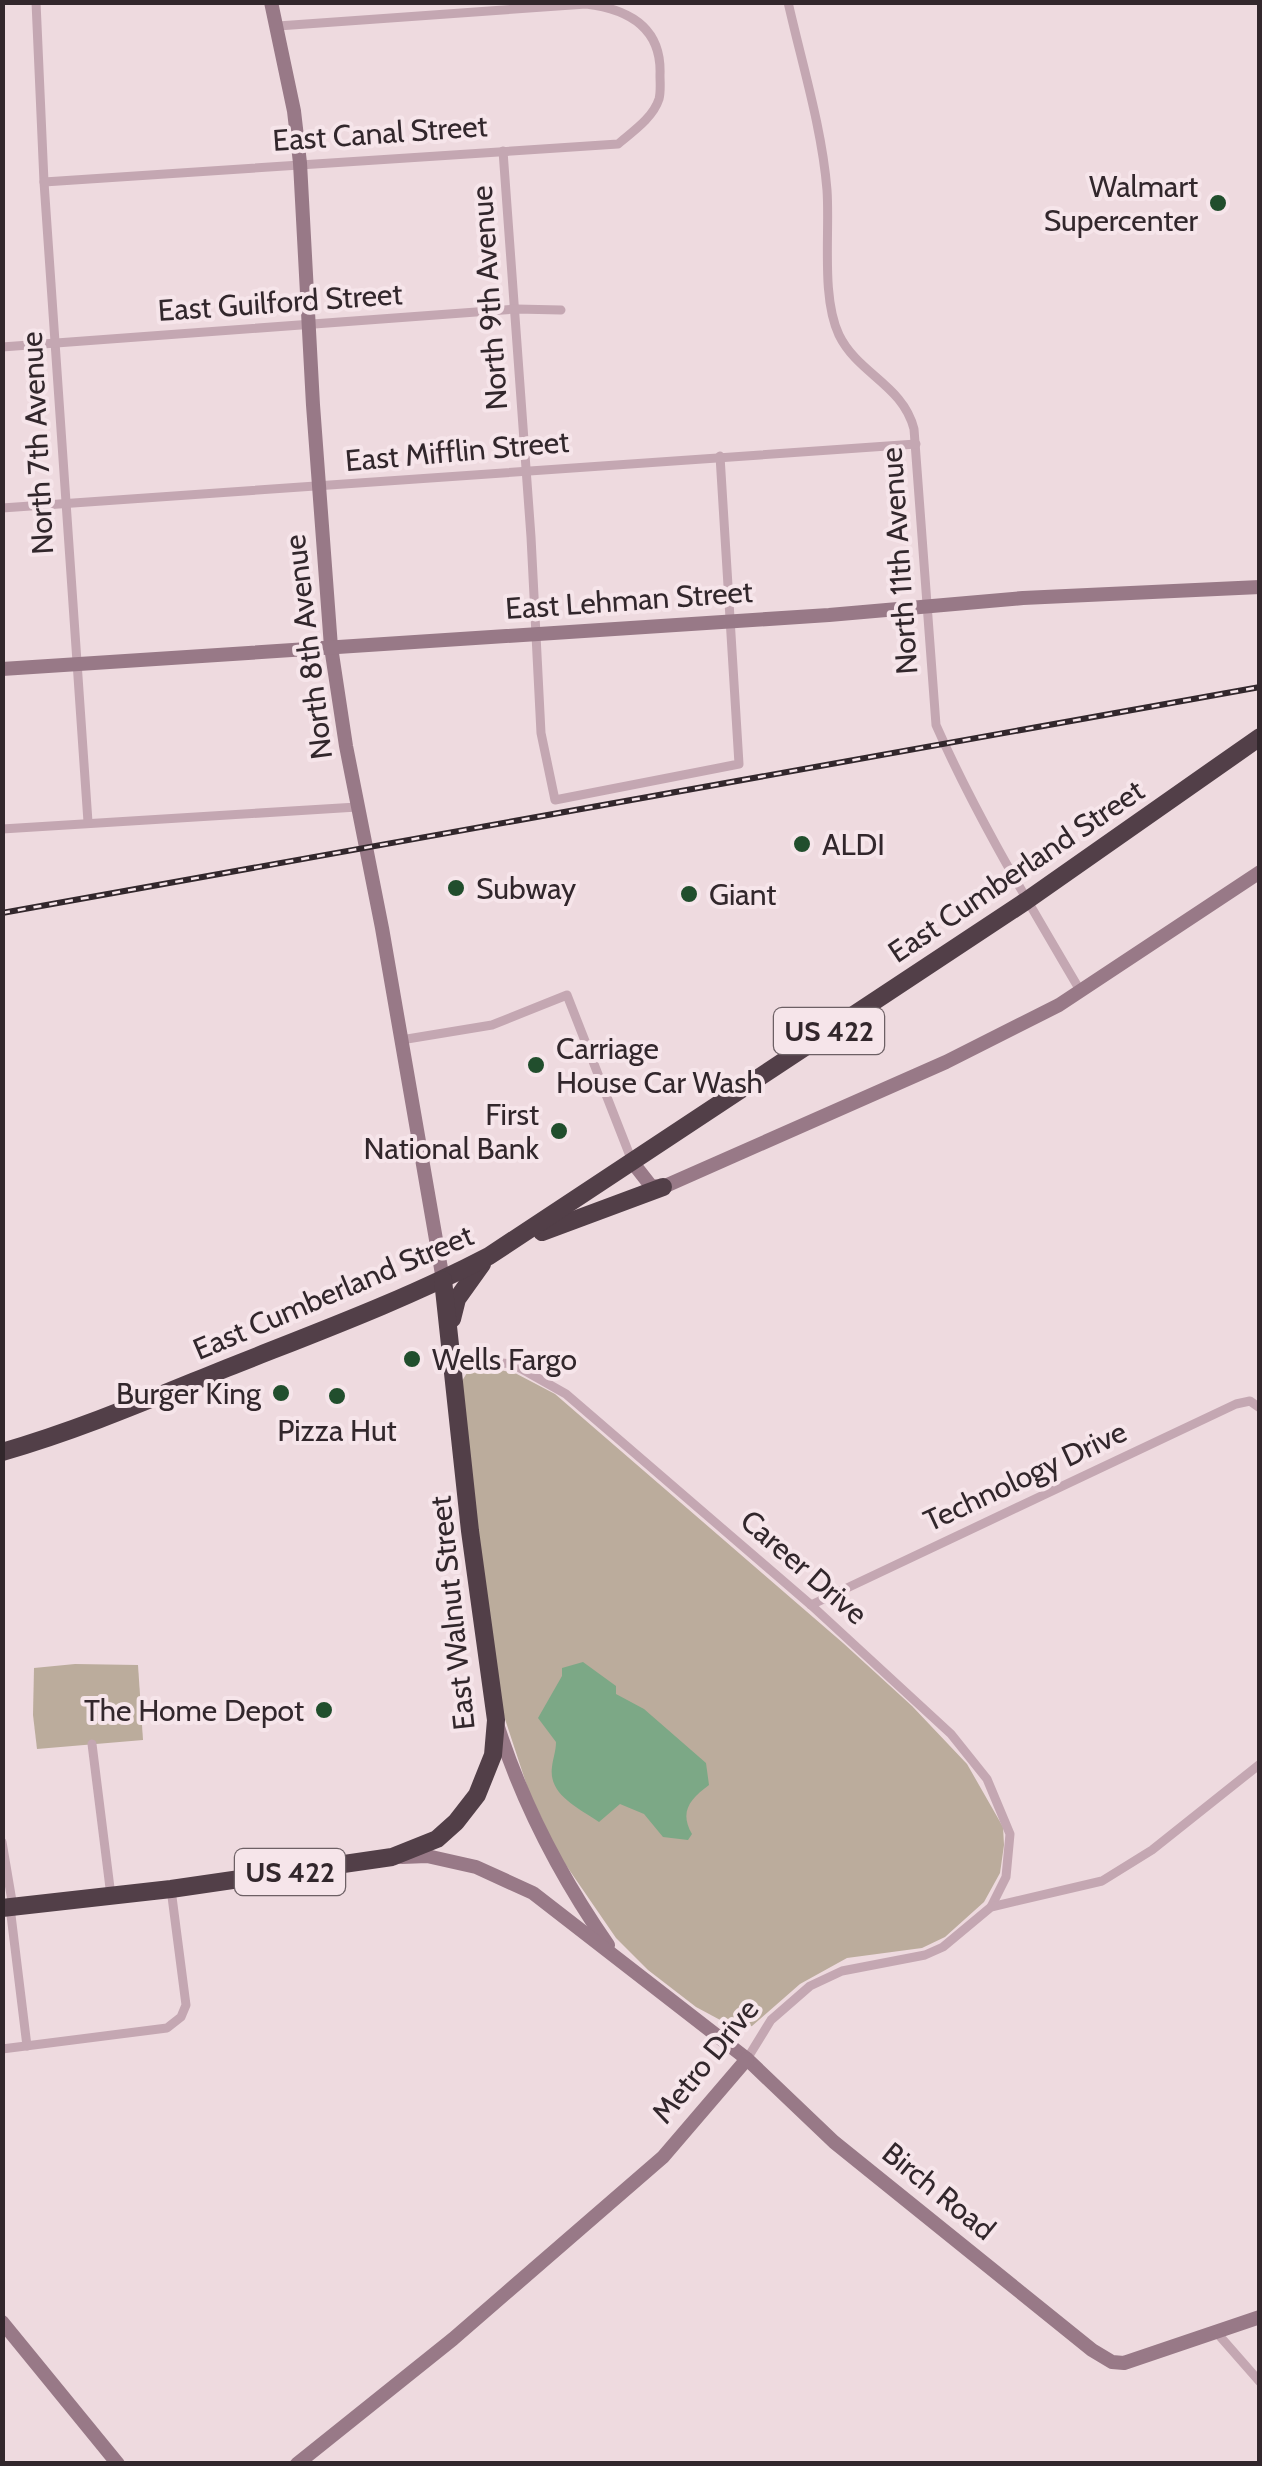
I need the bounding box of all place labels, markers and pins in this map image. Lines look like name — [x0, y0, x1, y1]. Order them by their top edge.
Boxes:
place label: Walmart Supercenter — [1044, 168, 1199, 239]
marker: Walmart Supercenter — [1207, 192, 1229, 214]
place label: ALDI — [822, 826, 885, 863]
marker: ALDI — [791, 833, 813, 855]
place label: Subway — [476, 870, 576, 907]
place label: Giant — [709, 876, 776, 913]
marker: Subway — [445, 877, 467, 899]
marker: Giant — [678, 883, 700, 905]
place label: Carriage House Car Wash — [556, 1030, 763, 1101]
marker: Carriage House Car Wash — [525, 1054, 547, 1076]
place label: First National Bank — [364, 1096, 540, 1167]
marker: First National Bank — [548, 1120, 570, 1142]
place label: Wells Fargo — [432, 1341, 577, 1378]
marker: Wells Fargo — [401, 1348, 423, 1370]
place label: Burger King — [116, 1375, 262, 1412]
marker: Burger King — [270, 1382, 292, 1404]
marker: Pizza Hut — [326, 1385, 348, 1407]
place label: Pizza Hut — [277, 1412, 397, 1449]
place label: The Home Depot — [84, 1692, 304, 1729]
marker: The Home Depot — [313, 1699, 335, 1721]

